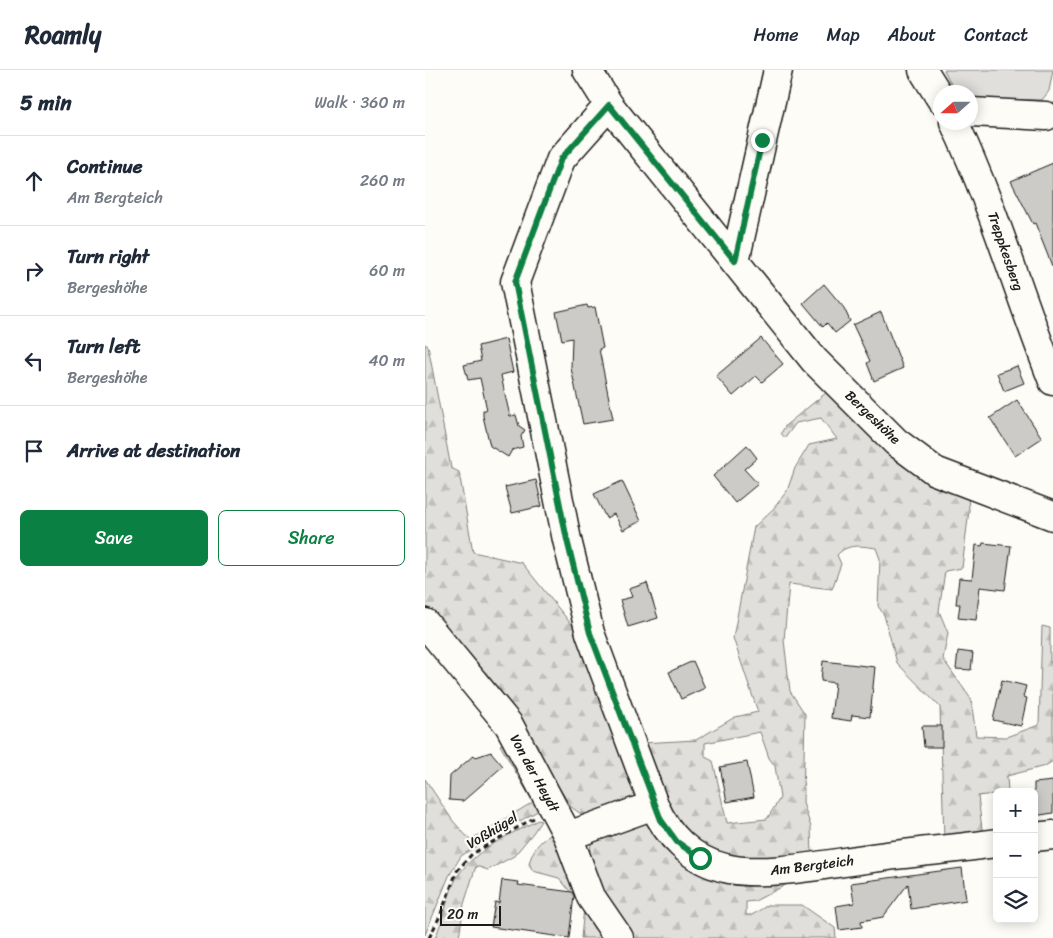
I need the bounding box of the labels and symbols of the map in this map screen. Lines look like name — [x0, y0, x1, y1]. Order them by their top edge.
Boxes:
north arrow — [933, 85, 978, 130]
route end — [751, 129, 774, 152]
street label: Treppkesberg — [980, 208, 1031, 294]
street label: Bergeshöhe — [839, 384, 907, 451]
street label: Von der Heydt — [503, 729, 567, 818]
street label: Voßhügel — [461, 805, 524, 856]
route start — [689, 847, 712, 870]
street label: Am Bergteich — [768, 848, 855, 883]
scale bar — [440, 903, 501, 926]

